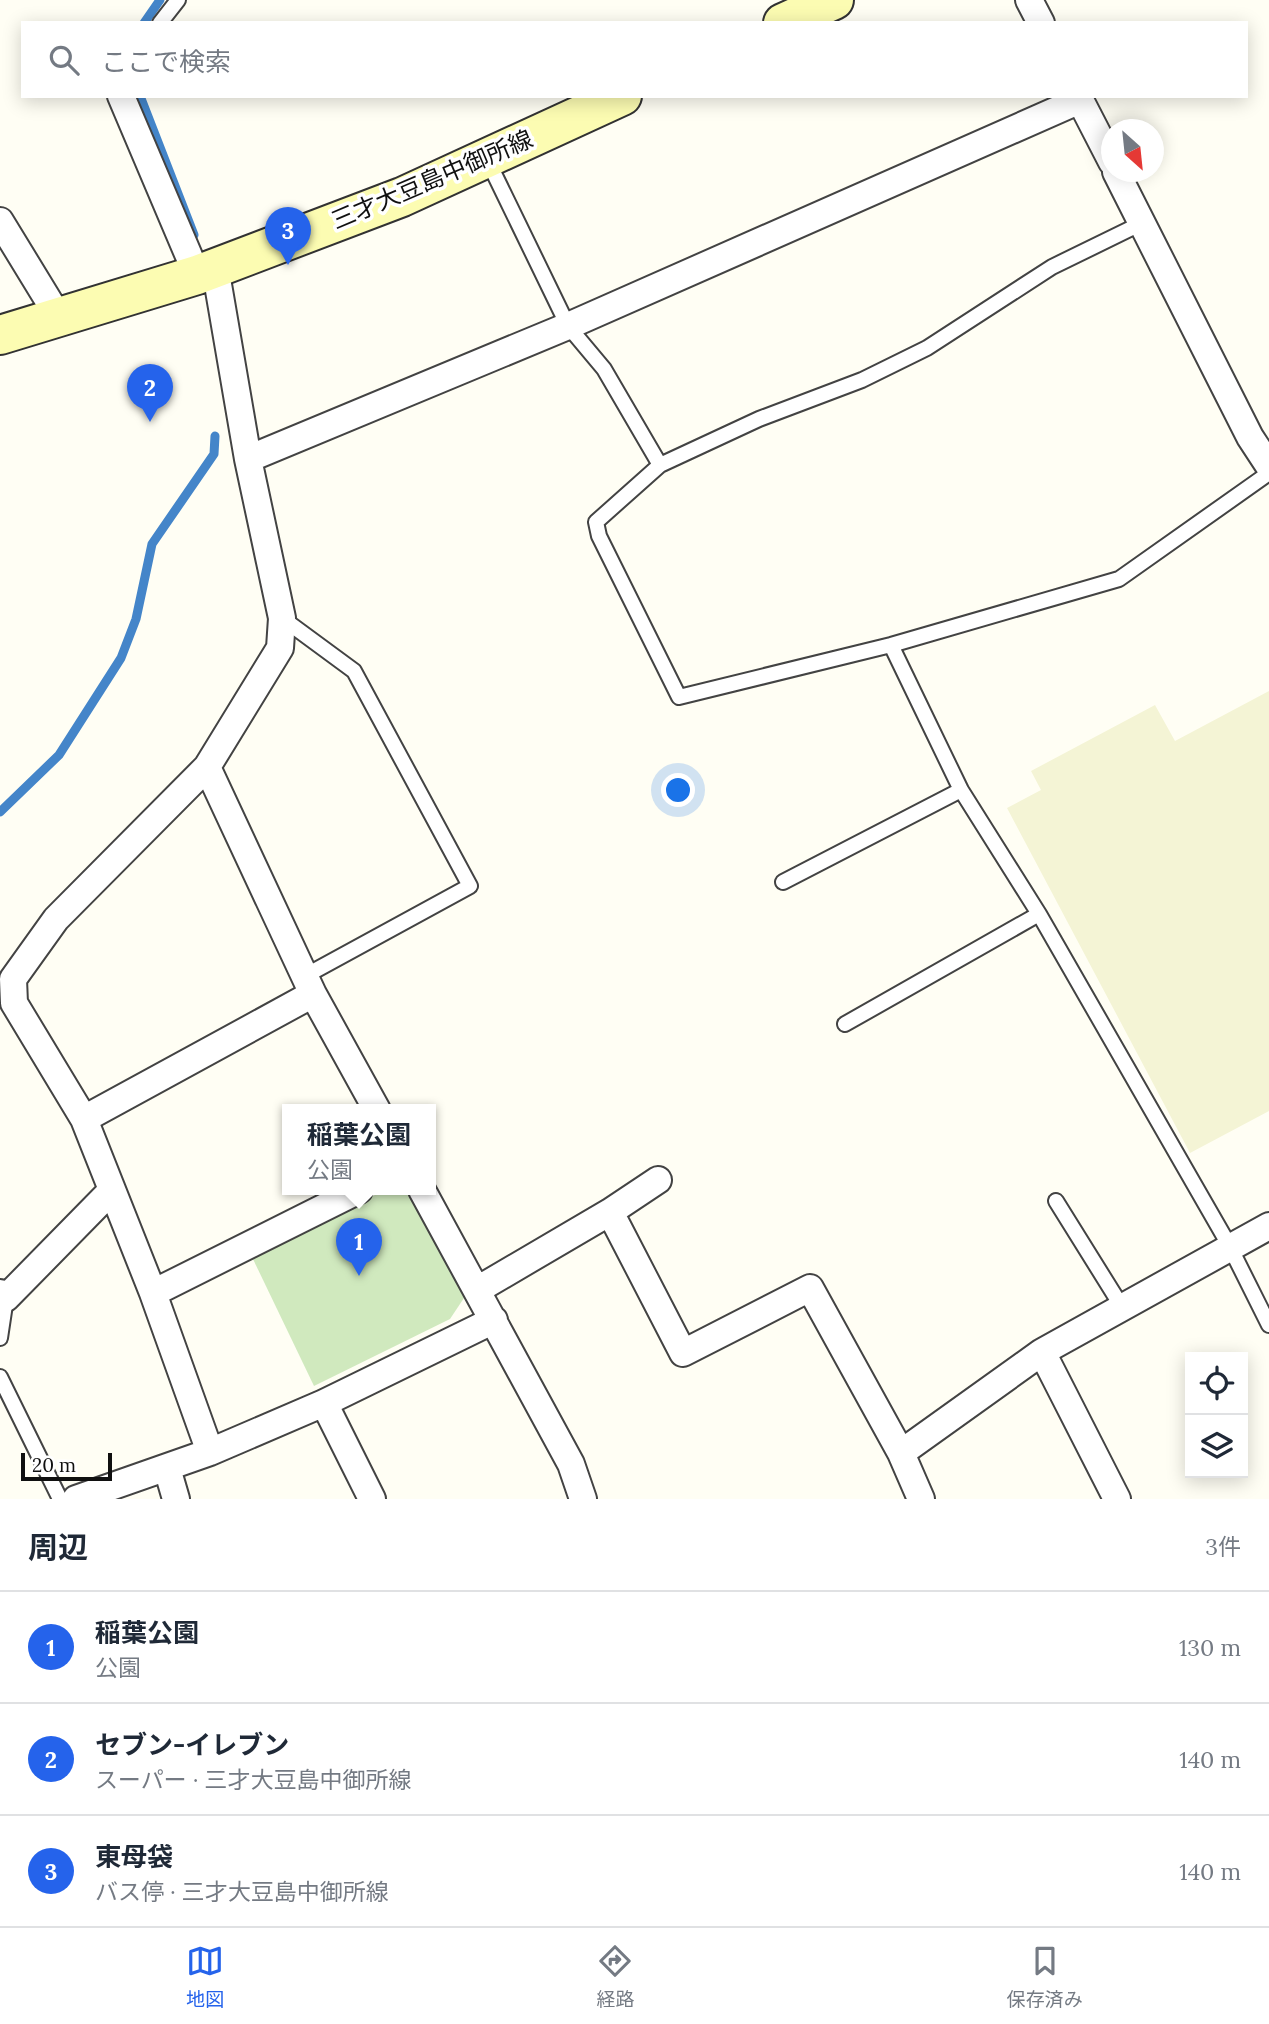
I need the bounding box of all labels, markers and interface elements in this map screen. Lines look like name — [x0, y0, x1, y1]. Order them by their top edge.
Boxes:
search box — [21, 21, 1248, 98]
icon: search — [45, 41, 83, 79]
text: ここで検索 — [101, 45, 231, 78]
north arrow — [1101, 119, 1164, 182]
street label: 三才大豆島中御所線 — [326, 123, 537, 236]
pin: 3 — [265, 207, 311, 265]
pin: 2 — [127, 364, 173, 422]
your location — [661, 773, 695, 807]
popup — [282, 1104, 436, 1195]
text: 稲葉公園 — [307, 1118, 411, 1151]
text: 公園 — [307, 1155, 353, 1184]
pin: 1 — [336, 1218, 382, 1276]
map controls — [1185, 1352, 1248, 1478]
button: locate — [1185, 1352, 1248, 1415]
button: layers — [1185, 1415, 1248, 1478]
scale bar — [21, 1450, 112, 1482]
text: 20 m — [32, 1453, 76, 1477]
text: 周辺 — [28, 1528, 88, 1566]
text: 3件 — [1205, 1532, 1241, 1561]
text: 稲葉公園 — [95, 1616, 199, 1649]
text: 1 — [46, 1633, 56, 1662]
text: 130 m — [1179, 1633, 1241, 1662]
text: 公園 — [95, 1653, 141, 1682]
text: セブン-イレブン — [95, 1728, 289, 1761]
text: 2 — [45, 1745, 57, 1774]
text: 140 m — [1179, 1745, 1241, 1774]
text: スーパー · 三才大豆島中御所線 — [95, 1765, 412, 1794]
text: 東母袋 — [95, 1840, 173, 1873]
text: 3 — [45, 1857, 57, 1886]
text: 140 m — [1179, 1857, 1241, 1886]
text: バス停 · 三才大豆島中御所線 — [95, 1877, 389, 1906]
tab: 地図 — [186, 1942, 224, 2011]
tab: 経路 — [596, 1942, 635, 2011]
tab: 保存済み — [1007, 1942, 1083, 2011]

